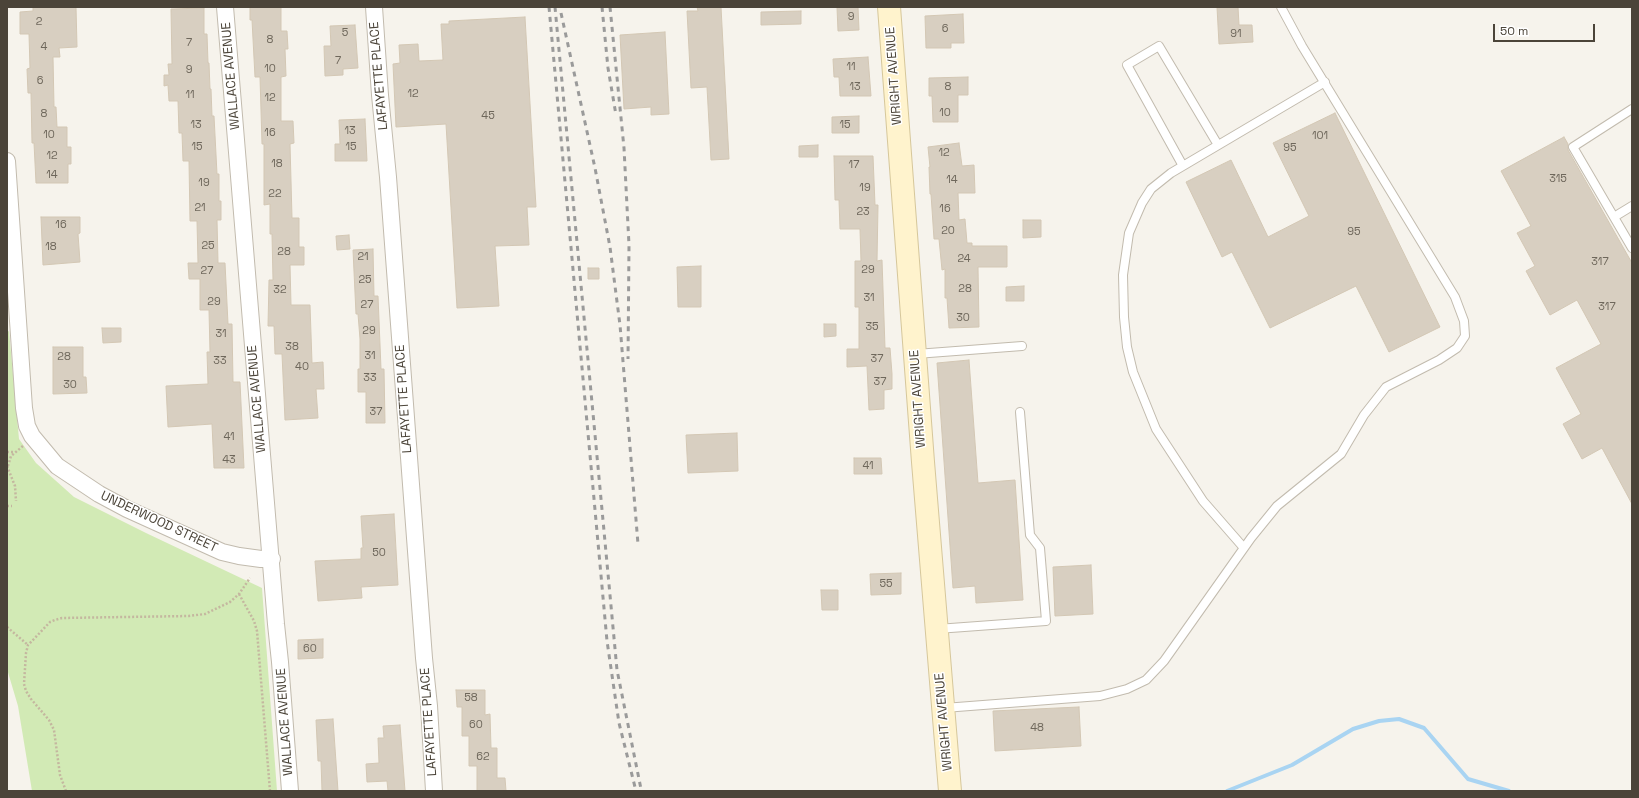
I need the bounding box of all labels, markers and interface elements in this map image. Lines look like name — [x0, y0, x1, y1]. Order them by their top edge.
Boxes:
house number: 9 — [848, 10, 854, 24]
house number: 2 — [36, 15, 42, 29]
scale bar — [1495, 16, 1597, 42]
street label: LAFAYETTE PLACE — [366, 21, 392, 131]
street label: WALLACE AVENUE — [219, 22, 243, 130]
house number: 6 — [942, 22, 948, 36]
text: 50 m — [1500, 23, 1528, 39]
house number: 5 — [342, 26, 348, 40]
street label: WRIGHT AVENUE — [883, 26, 905, 126]
house number: 91 — [1230, 27, 1242, 41]
house number: 8 — [267, 33, 273, 47]
house number: 7 — [186, 36, 192, 50]
house number: 4 — [41, 40, 47, 54]
house number: 7 — [335, 54, 341, 68]
house number: 11 — [846, 60, 856, 74]
house number: 10 — [264, 62, 276, 76]
house number: 9 — [186, 63, 192, 77]
house number: 6 — [37, 74, 43, 88]
house number: 13 — [849, 80, 861, 94]
house number: 8 — [945, 80, 951, 94]
house number: 12 — [407, 87, 419, 101]
house number: 11 — [185, 88, 195, 102]
house number: 12 — [264, 91, 276, 105]
house number: 10 — [939, 106, 951, 120]
house number: 8 — [41, 107, 47, 121]
house number: 45 — [481, 109, 495, 123]
house number: 13 — [190, 118, 202, 132]
house number: 15 — [839, 118, 851, 132]
house number: 13 — [344, 124, 356, 138]
house number: 16 — [264, 126, 276, 140]
house number: 10 — [43, 128, 55, 142]
house number: 101 — [1312, 129, 1328, 143]
house number: 15 — [191, 140, 203, 154]
house number: 15 — [345, 140, 357, 154]
house number: 95 — [1283, 141, 1297, 155]
house number: 12 — [938, 146, 950, 160]
house number: 12 — [46, 149, 58, 163]
house number: 18 — [271, 157, 283, 171]
house number: 17 — [849, 158, 859, 172]
house number: 14 — [46, 168, 58, 182]
house number: 315 — [1549, 172, 1567, 186]
house number: 14 — [946, 173, 958, 187]
house number: 19 — [198, 176, 210, 190]
house number: 19 — [859, 181, 871, 195]
house number: 22 — [268, 187, 282, 201]
house number: 21 — [194, 201, 206, 215]
house number: 16 — [939, 202, 951, 216]
house number: 23 — [856, 205, 870, 219]
house number: 16 — [55, 218, 67, 232]
house number: 20 — [941, 224, 955, 238]
house number: 95 — [1347, 225, 1361, 239]
house number: 25 — [201, 239, 215, 253]
house number: 18 — [45, 240, 57, 254]
house number: 28 — [277, 245, 291, 259]
house number: 21 — [357, 250, 369, 264]
house number: 24 — [957, 252, 971, 266]
house number: 317 — [1591, 255, 1609, 269]
house number: 29 — [861, 263, 875, 277]
house number: 27 — [201, 264, 213, 278]
house number: 25 — [358, 273, 372, 287]
house number: 28 — [958, 282, 972, 296]
house number: 32 — [273, 283, 287, 297]
house number: 31 — [863, 291, 875, 305]
house number: 29 — [207, 295, 221, 309]
house number: 27 — [361, 298, 373, 312]
house number: 317 — [1598, 300, 1616, 314]
house number: 30 — [956, 311, 970, 325]
house number: 35 — [865, 320, 879, 334]
house number: 29 — [362, 324, 376, 338]
house number: 31 — [215, 327, 227, 341]
house number: 38 — [285, 340, 299, 354]
street label: LAFAYETTE PLACE — [392, 344, 416, 454]
street label: WALLACE AVENUE — [245, 345, 269, 453]
house number: 31 — [364, 349, 376, 363]
street label: WRIGHT AVENUE — [907, 349, 929, 449]
house number: 28 — [57, 350, 71, 364]
house number: 37 — [871, 352, 883, 366]
house number: 33 — [213, 354, 227, 368]
house number: 40 — [295, 360, 309, 374]
house number: 33 — [363, 371, 377, 385]
house number: 37 — [874, 375, 886, 389]
house number: 30 — [63, 378, 77, 392]
house number: 37 — [370, 405, 382, 419]
house number: 41 — [223, 430, 235, 444]
house number: 43 — [222, 453, 236, 467]
house number: 41 — [862, 459, 874, 473]
street label: UNDERWOOD STREET — [98, 488, 220, 556]
house number: 50 — [372, 546, 386, 560]
house number: 55 — [879, 577, 893, 591]
house number: 60 — [303, 642, 317, 656]
street label: LAFAYETTE PLACE — [417, 667, 441, 777]
street label: WALLACE AVENUE — [273, 668, 297, 776]
street label: WRIGHT AVENUE — [932, 672, 956, 772]
house number: 58 — [464, 691, 478, 705]
house number: 60 — [469, 718, 483, 732]
house number: 48 — [1030, 721, 1044, 735]
house number: 62 — [476, 750, 490, 764]

